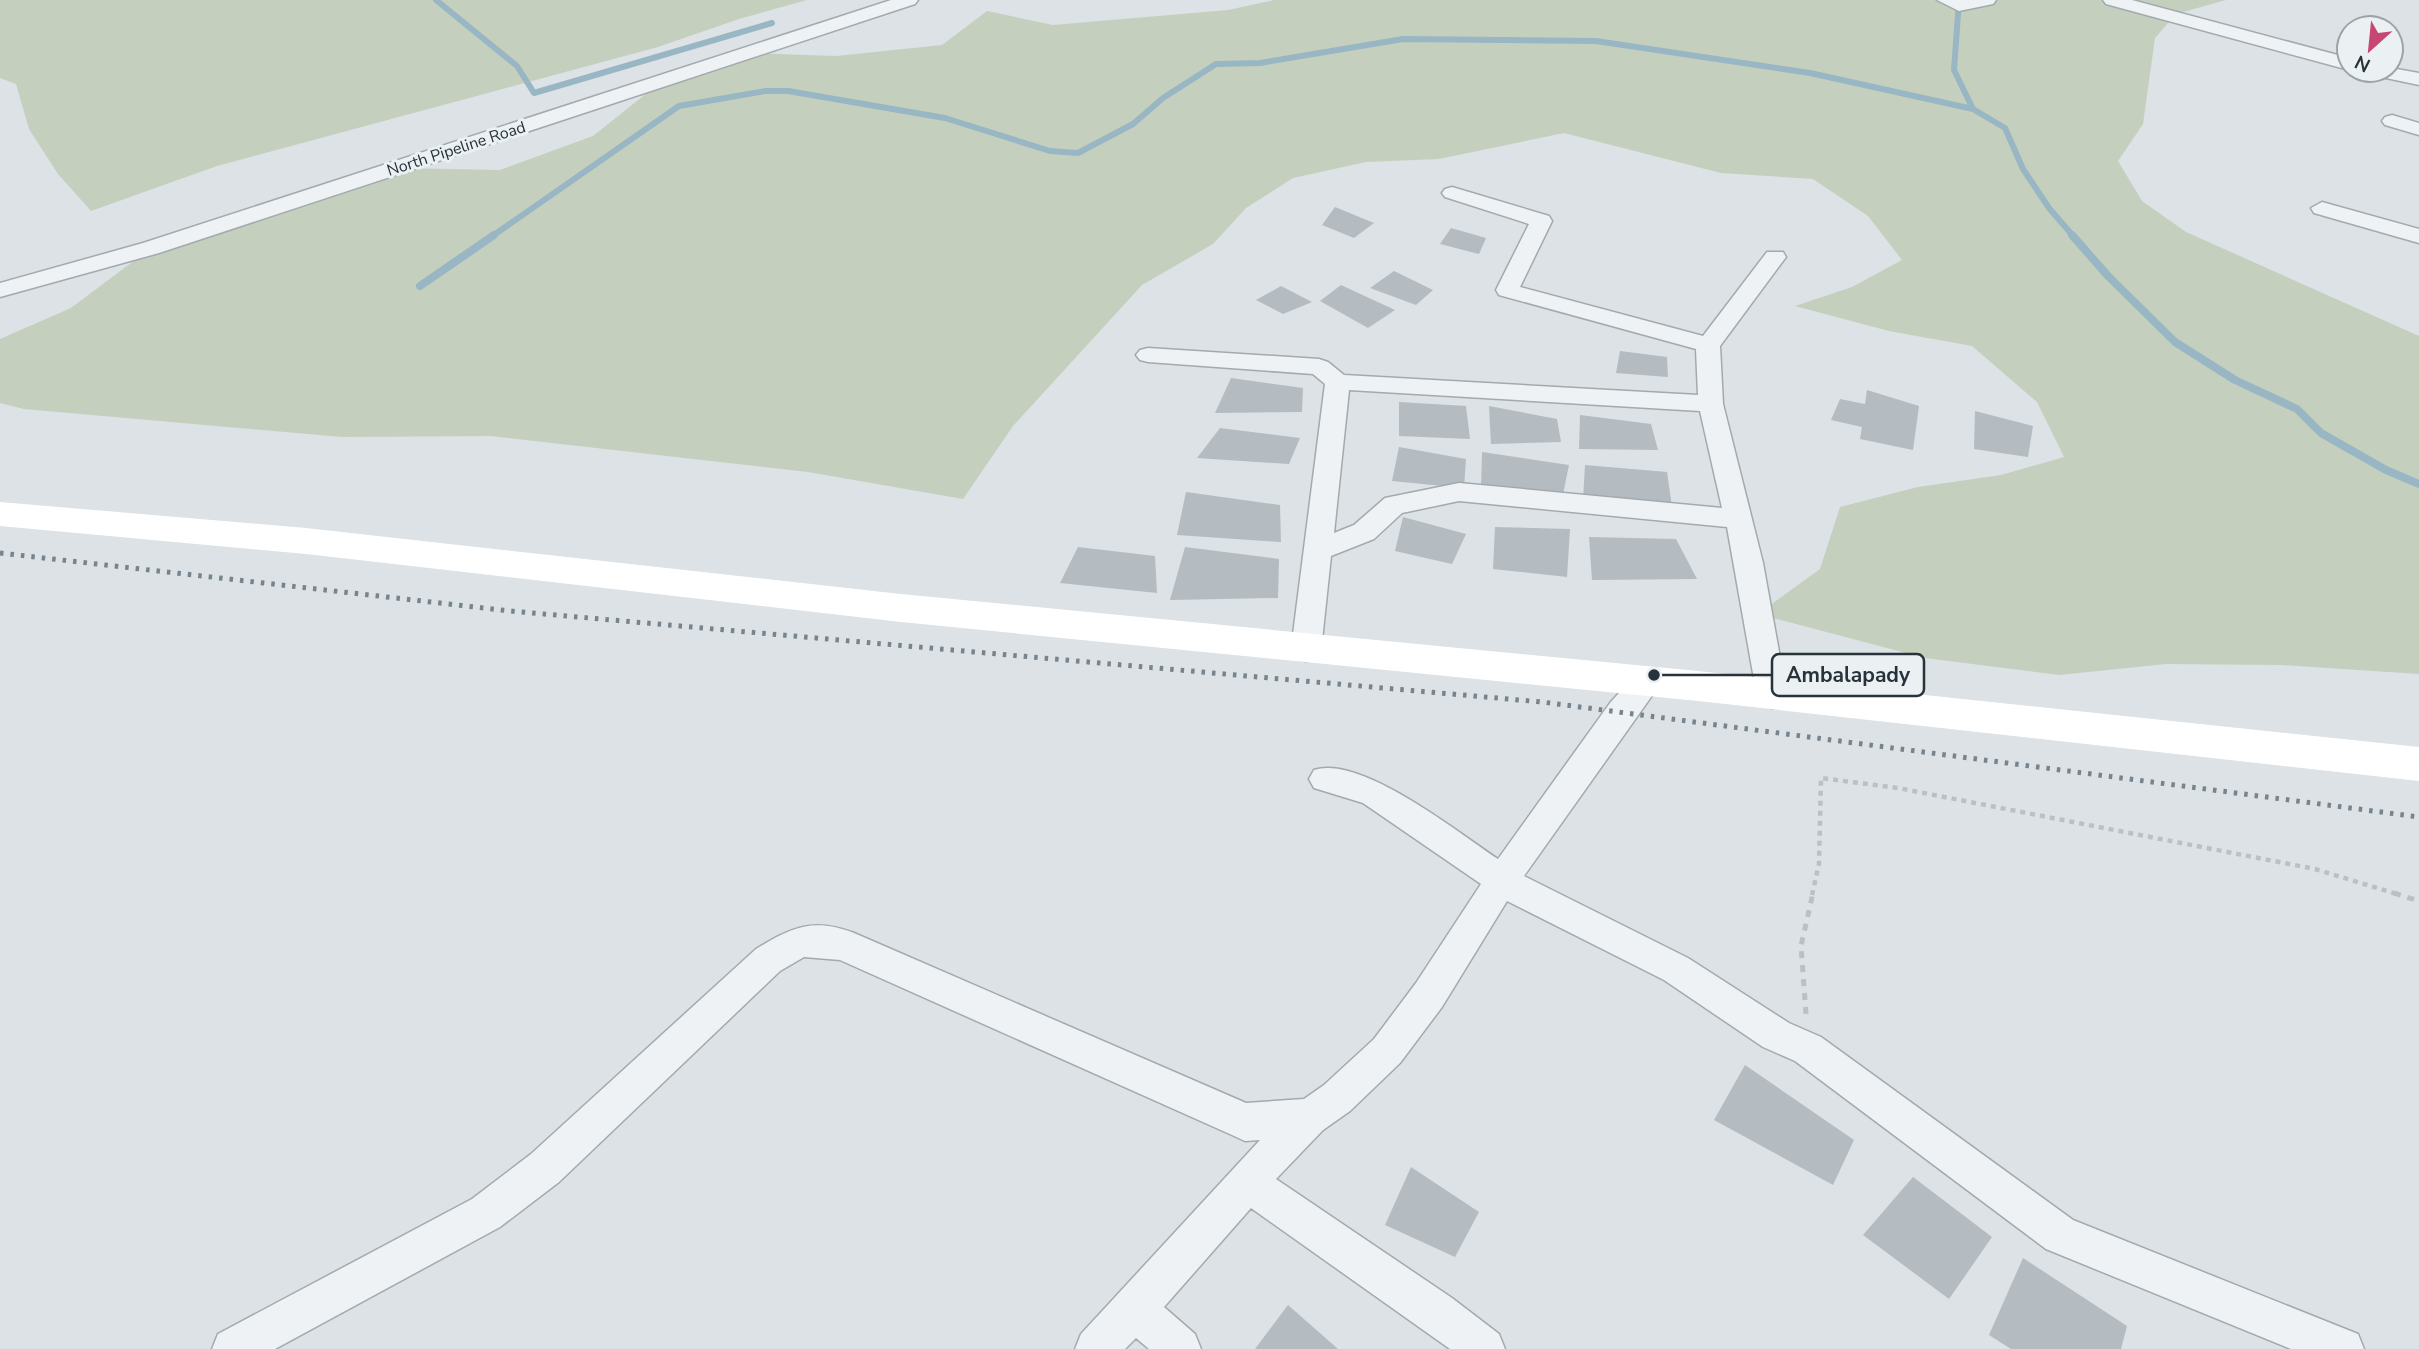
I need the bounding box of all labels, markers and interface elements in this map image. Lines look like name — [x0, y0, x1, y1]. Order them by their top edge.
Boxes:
north arrow — [2335, 14, 2405, 84]
text: N — [2350, 48, 2375, 78]
street label: North Pipeline Road — [384, 116, 529, 182]
callout: Ambalapady — [1772, 654, 1924, 696]
text: Ambalapady — [1786, 661, 1911, 689]

